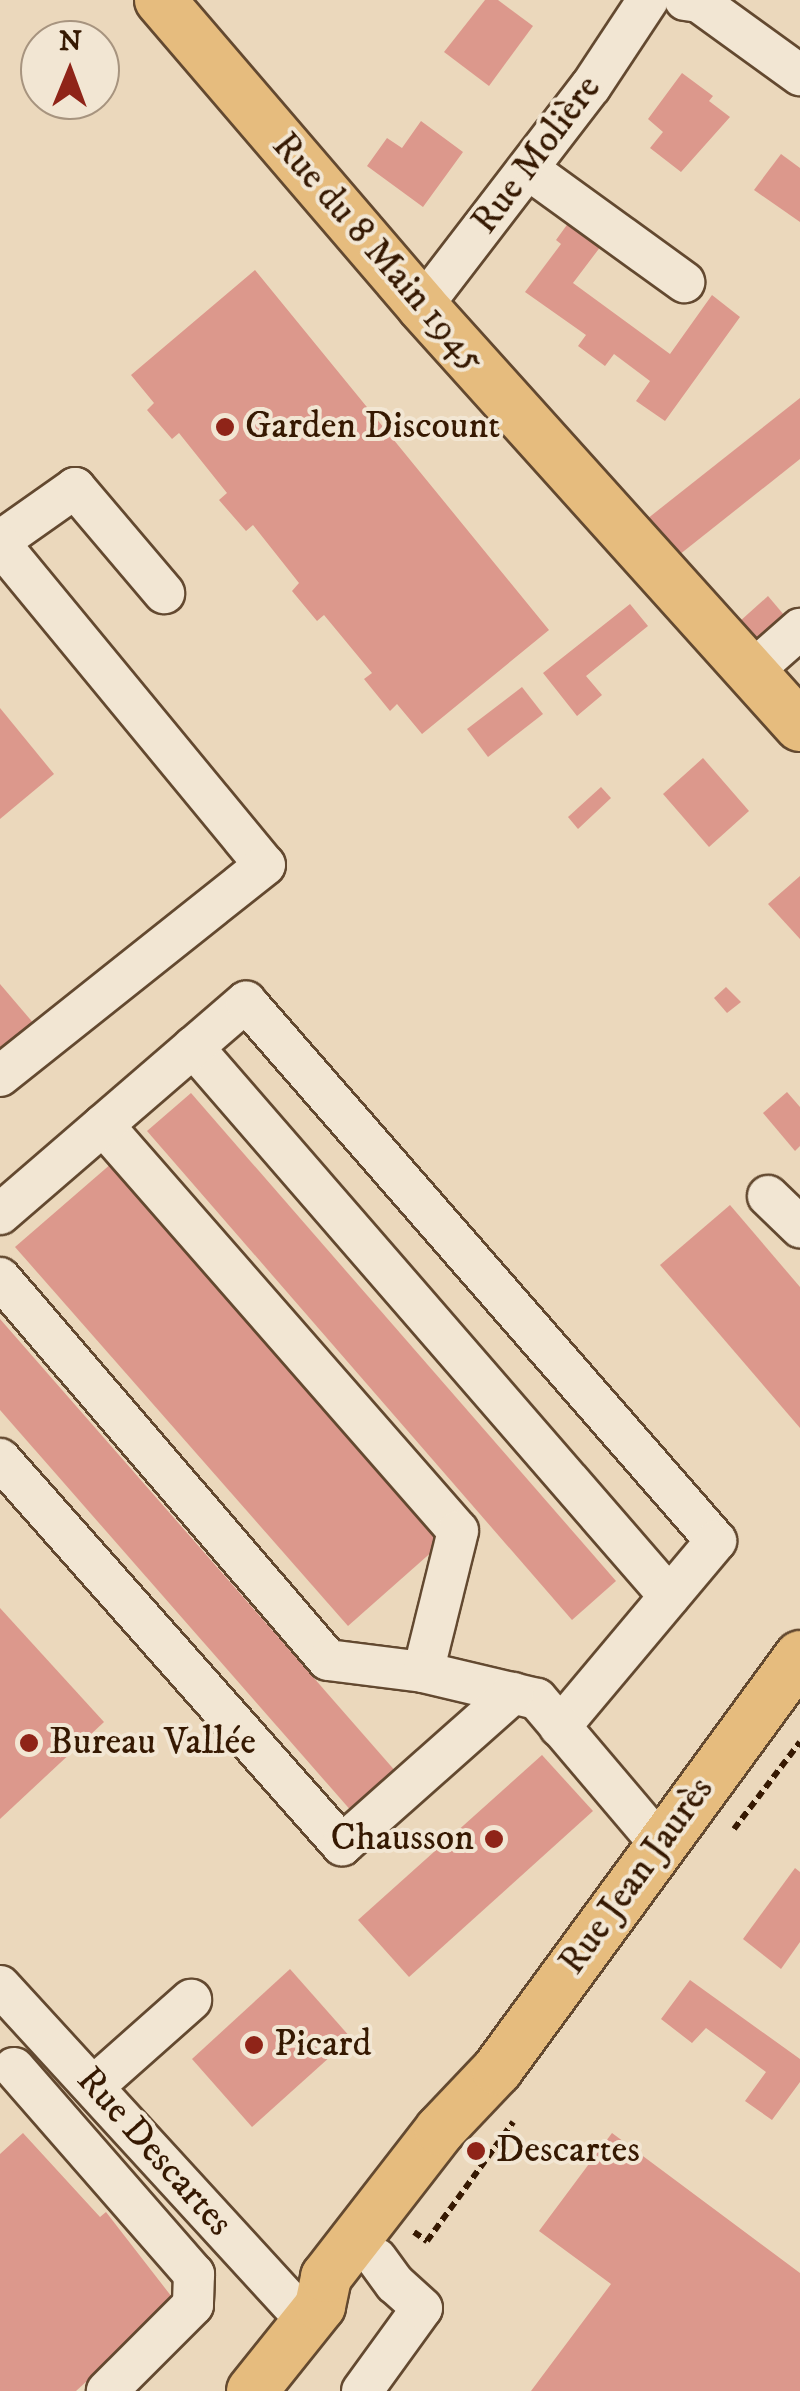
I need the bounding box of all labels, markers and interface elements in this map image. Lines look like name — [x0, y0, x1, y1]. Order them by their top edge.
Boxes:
north arrow — [20, 20, 120, 120]
text: N — [59, 24, 82, 59]
street label: Rue Molière — [463, 67, 611, 243]
street label: Rue du 8 Main 1945 — [262, 124, 494, 382]
place label: Garden Discount — [245, 404, 500, 450]
marker: Garden Discount — [214, 416, 236, 438]
place label: Bureau Vallée — [49, 1720, 256, 1766]
marker: Bureau Vallée — [18, 1732, 40, 1754]
street label: Rue Jean Jaurès — [550, 1768, 724, 1984]
place label: Chausson — [331, 1816, 474, 1862]
marker: Chausson — [483, 1828, 505, 1850]
place label: Picard — [274, 2022, 371, 2068]
marker: Picard — [243, 2034, 265, 2056]
street label: Rue Descartes — [66, 2058, 242, 2246]
place label: Descartes — [496, 2128, 640, 2174]
marker: Descartes — [465, 2140, 487, 2162]

